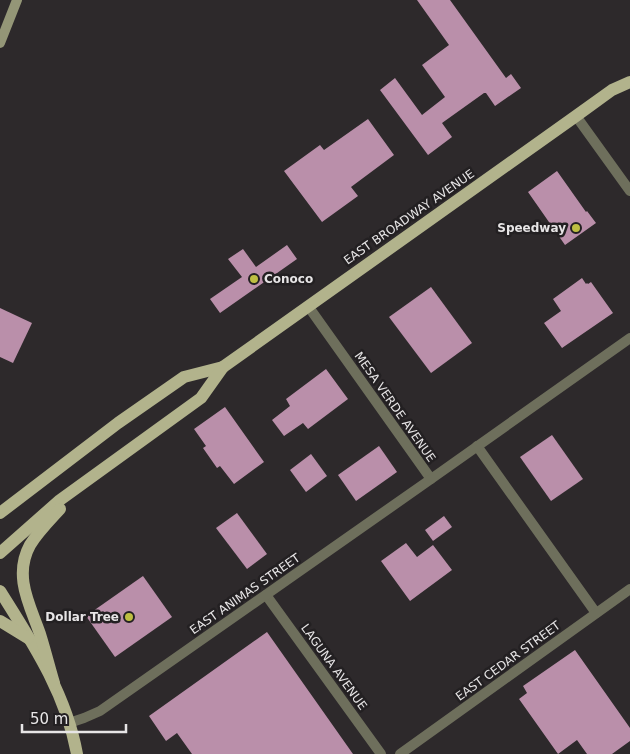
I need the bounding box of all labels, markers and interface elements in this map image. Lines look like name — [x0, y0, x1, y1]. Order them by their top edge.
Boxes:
street label: EAST BROADWAY AVENUE — [341, 167, 477, 267]
place label: Speedway — [497, 221, 566, 235]
marker: Speedway — [570, 222, 582, 234]
place label: Conoco — [264, 272, 313, 286]
marker: Conoco — [248, 273, 260, 285]
street label: MESA VERDE AVENUE — [352, 349, 438, 465]
street label: EAST ANIMAS STREET — [187, 550, 303, 637]
place label: Dollar Tree — [45, 610, 119, 624]
marker: Dollar Tree — [123, 611, 135, 623]
street label: EAST CEDAR STREET — [453, 618, 563, 704]
street label: LAGUNA AVENUE — [298, 621, 370, 713]
scale bar — [22, 702, 126, 734]
text: 50 m — [30, 710, 68, 728]

